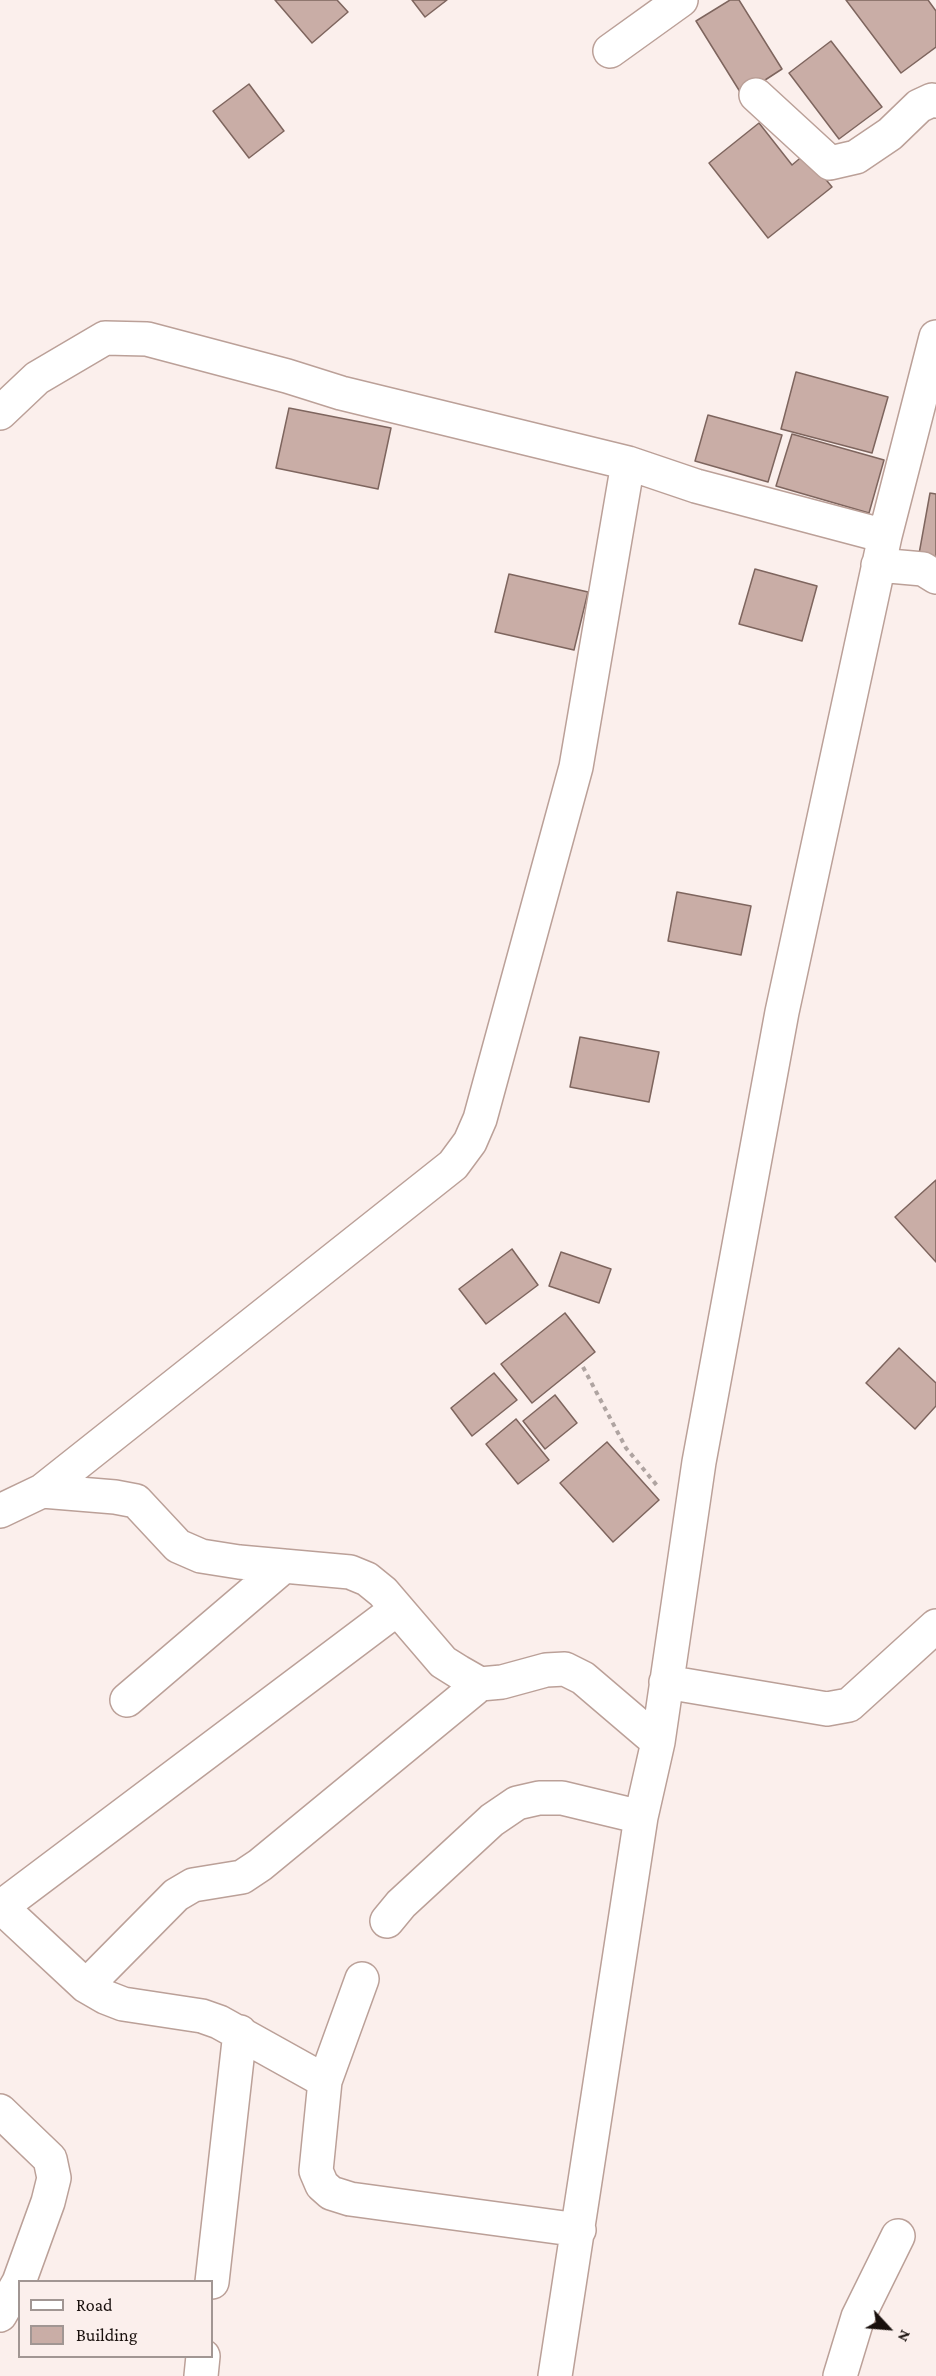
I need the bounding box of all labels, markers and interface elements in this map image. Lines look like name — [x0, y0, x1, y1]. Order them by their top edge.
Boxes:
legend — [18, 2280, 213, 2358]
text: Road — [76, 2295, 113, 2315]
north arrow — [858, 2298, 918, 2358]
text: Building — [76, 2325, 137, 2345]
text: N — [895, 2327, 915, 2345]

